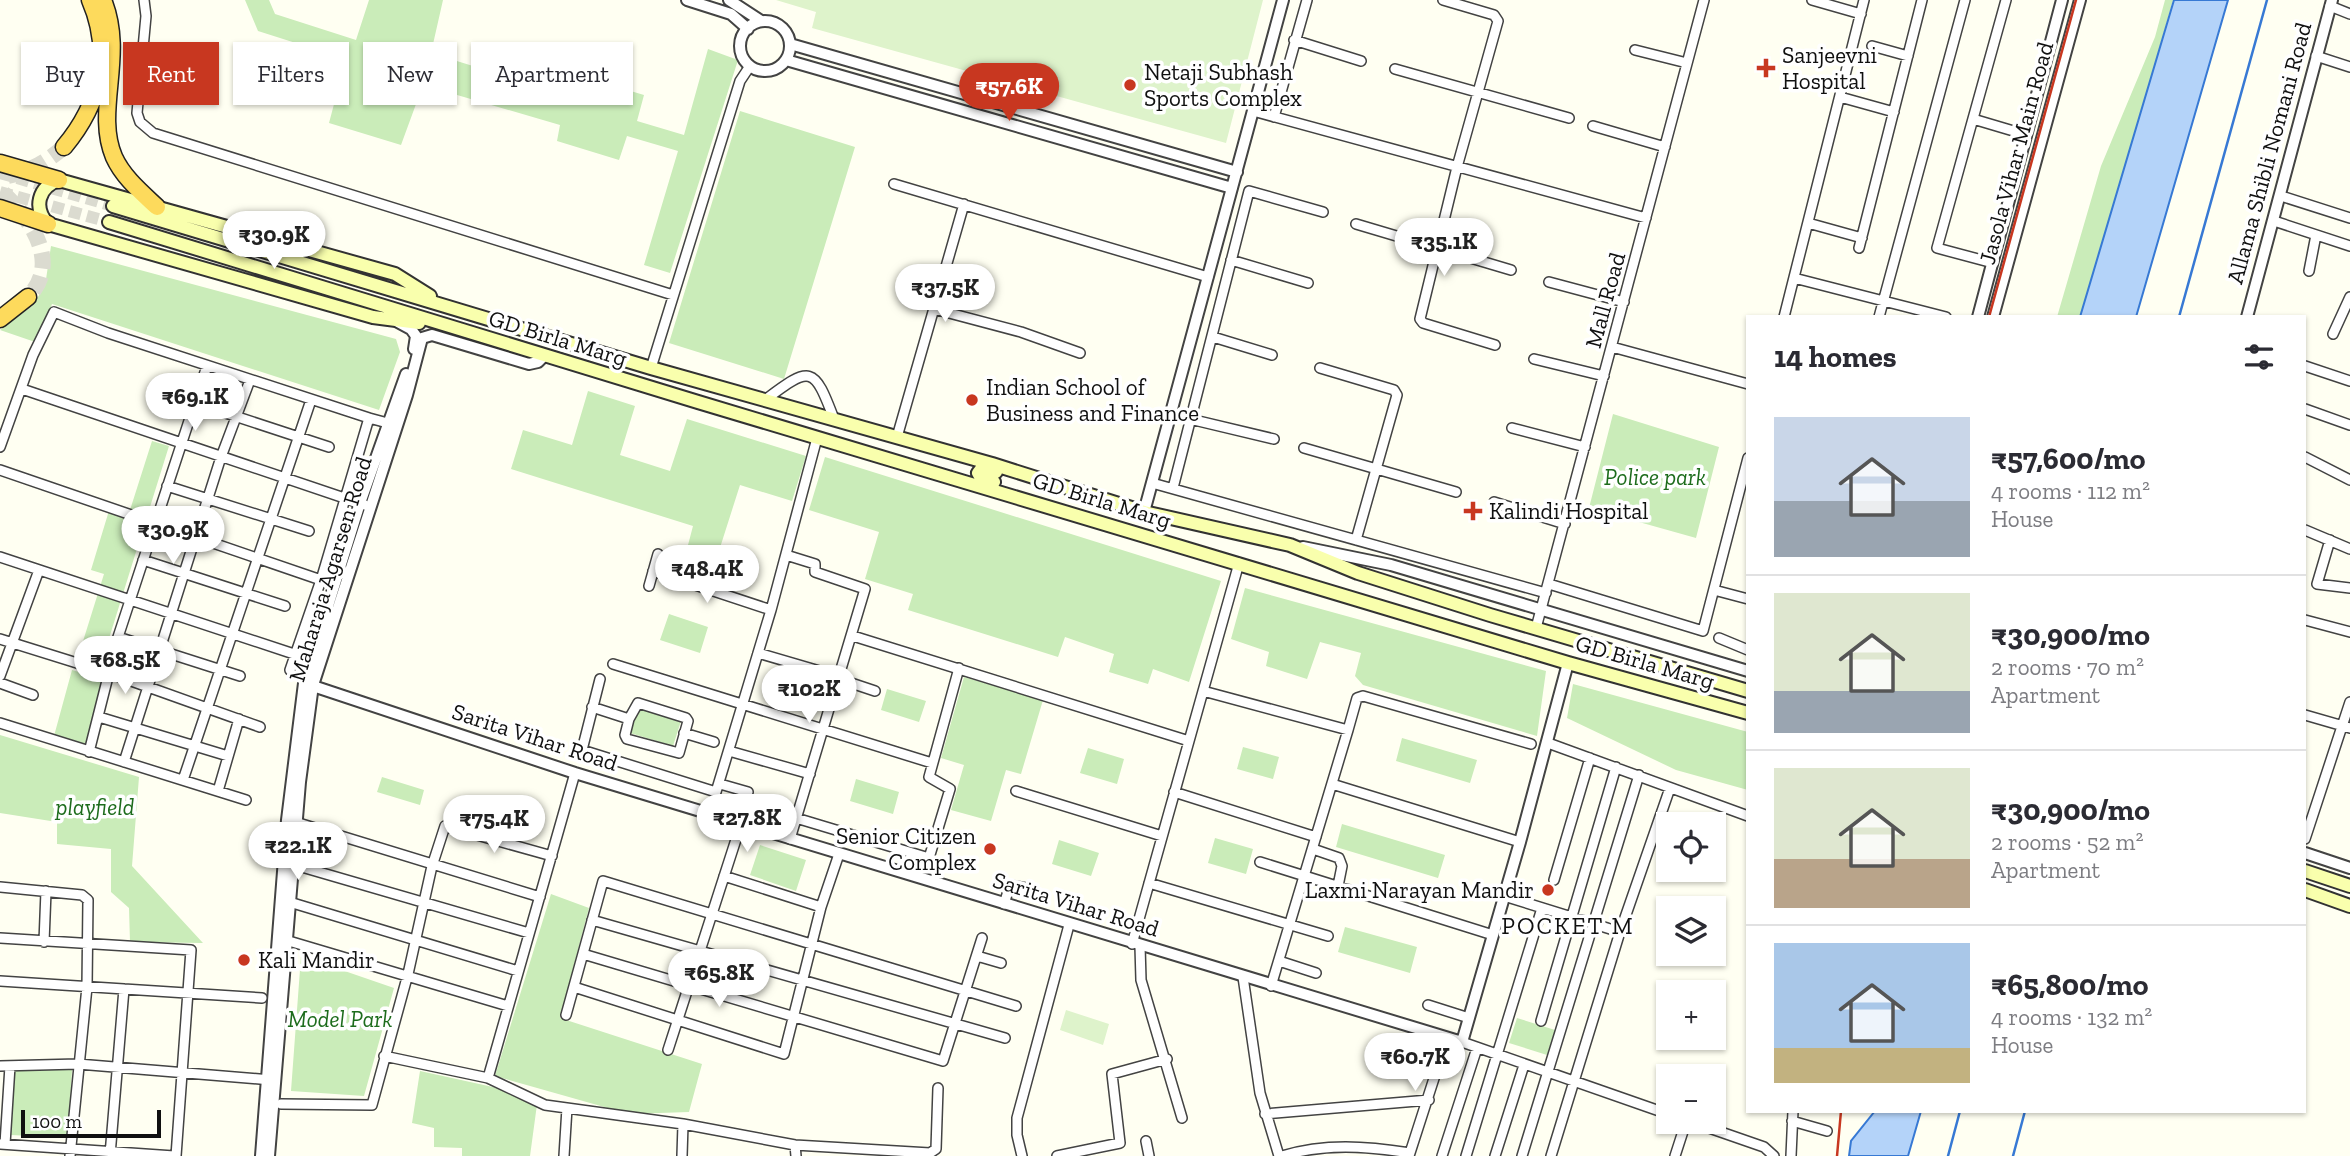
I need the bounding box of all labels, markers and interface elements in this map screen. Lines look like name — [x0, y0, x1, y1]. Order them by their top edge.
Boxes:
street label: Allama Shibli Nomani Road — [2221, 19, 2318, 287]
street label: Jasola Vihar Main Road — [1973, 38, 2059, 267]
place label: Sanjeevni Hospital — [1782, 41, 1877, 95]
chip: Buy — [21, 42, 109, 105]
chip: Rent — [123, 42, 219, 105]
chip: Filters — [233, 42, 349, 105]
chip: New — [363, 42, 457, 105]
chip: Apartment — [471, 42, 633, 105]
place label: Netaji Subhash Sports Complex — [1144, 58, 1302, 112]
marker: Sanjeevni Hospital — [1756, 58, 1776, 78]
pin: ₹57.6K — [952, 64, 1066, 123]
text: ₹57.6K — [975, 72, 1043, 100]
marker: Netaji Subhash Sports Complex — [1122, 77, 1138, 93]
pin: ₹30.9K — [217, 212, 331, 271]
pin: ₹35.1K — [1387, 218, 1501, 278]
text: ₹30.9K — [239, 220, 309, 248]
text: ₹35.1K — [1411, 227, 1477, 255]
street label: Mall Road — [1579, 249, 1631, 351]
pin: ₹37.5K — [888, 264, 1002, 324]
text: ₹37.5K — [911, 273, 979, 301]
street label: GD Birla Marg — [486, 304, 631, 372]
icon: filters — [2240, 338, 2278, 376]
text: 14 homes — [1774, 339, 1897, 375]
place label: Indian School of Business and Finance — [986, 373, 1199, 427]
pin: ₹69.1K — [138, 374, 252, 433]
text: ₹69.1K — [161, 382, 229, 410]
marker: Indian School of Business and Finance — [964, 392, 980, 408]
text: ₹57,600/mo — [1991, 441, 2146, 477]
icon: home — [1830, 445, 1914, 529]
street label: Maharaja Agarsen Road — [282, 453, 378, 685]
park label: Police park — [1604, 463, 1706, 491]
street label: GD Birla Marg — [1030, 466, 1175, 534]
text: 4 rooms · 112 m² — [1991, 477, 2150, 505]
place label: Kalindi Hospital — [1489, 497, 1648, 525]
marker: Kalindi Hospital — [1463, 501, 1483, 521]
text: House — [1991, 505, 2053, 533]
pin: ₹30.9K — [116, 506, 230, 566]
text: ₹30.9K — [138, 515, 208, 543]
pin: ₹48.4K — [650, 546, 764, 605]
text: ₹48.4K — [671, 554, 743, 582]
text: ₹30,900/mo — [1991, 617, 2150, 653]
icon: home — [1830, 621, 1914, 705]
street label: GD Birla Marg — [1572, 629, 1718, 695]
pin: ₹68.5K — [68, 636, 182, 696]
text: ₹68.5K — [90, 645, 160, 673]
text: 2 rooms · 70 m² — [1991, 653, 2144, 681]
pin: ₹102K — [760, 666, 858, 725]
text: ₹102K — [778, 674, 840, 702]
text: Apartment — [1991, 681, 2100, 709]
street label: Sarita Vihar Road — [449, 697, 622, 777]
text: ₹30,900/mo — [1991, 792, 2150, 828]
park label: playfield — [55, 793, 135, 821]
pin: ₹27.8K — [690, 794, 804, 854]
pin: ₹75.4K — [437, 796, 551, 855]
icon: home — [1830, 796, 1914, 880]
text: ₹27.8K — [713, 803, 781, 831]
text: ₹75.4K — [459, 804, 529, 832]
map controls — [1656, 812, 1726, 1134]
button: locate — [1656, 812, 1726, 882]
pin: ₹22.1K — [241, 822, 355, 882]
place label: Senior Citizen Complex — [836, 822, 976, 876]
text: 2 rooms · 52 m² — [1991, 828, 2143, 856]
text: ₹22.1K — [264, 831, 332, 859]
marker: Senior Citizen Complex — [982, 841, 998, 857]
text: Apartment — [1991, 856, 2100, 884]
street label: Sarita Vihar Road — [989, 865, 1163, 943]
place label: Laxmi Narayan Mandir — [1305, 876, 1534, 904]
marker: Laxmi Narayan Mandir — [1540, 882, 1556, 898]
button: layers — [1656, 896, 1726, 966]
district label: POCKET M — [1501, 911, 1635, 940]
place label: Kali Mandir — [258, 946, 375, 974]
pin: ₹65.8K — [662, 950, 776, 1009]
marker: Kali Mandir — [236, 952, 252, 968]
text: ₹65.8K — [684, 958, 754, 986]
text: ₹65,800/mo — [1991, 967, 2148, 1003]
icon: home — [1830, 971, 1914, 1055]
button: + — [1656, 980, 1726, 1050]
text: 4 rooms · 132 m² — [1991, 1003, 2152, 1031]
park label: Model Park — [288, 1005, 392, 1033]
text: House — [1991, 1031, 2053, 1059]
pin: ₹60.7K — [1358, 1034, 1472, 1093]
text: ₹60.7K — [1380, 1042, 1450, 1070]
button: − — [1656, 1064, 1726, 1134]
scale bar — [21, 1107, 161, 1139]
text: 100 m — [32, 1110, 82, 1133]

